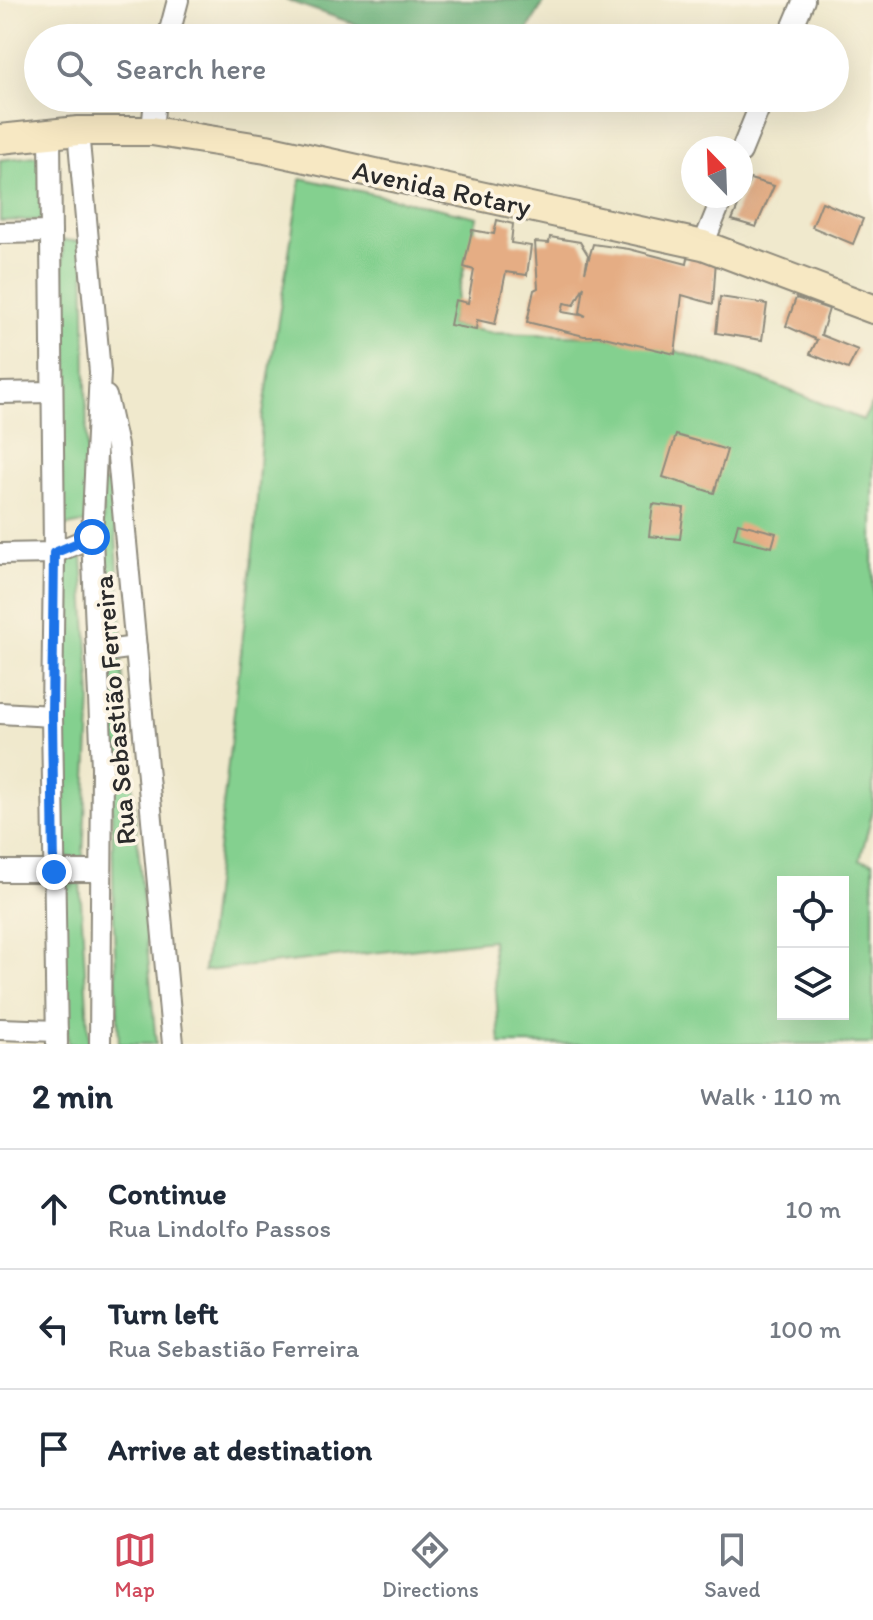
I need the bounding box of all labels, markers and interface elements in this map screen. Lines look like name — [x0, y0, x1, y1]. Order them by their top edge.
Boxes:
search box — [24, 24, 849, 112]
icon: search — [52, 46, 96, 90]
text: Search here — [116, 50, 266, 87]
north arrow — [681, 136, 753, 208]
street label: Avenida Rotary — [350, 153, 534, 223]
route start — [74, 519, 110, 555]
street label: Rua Sebastião Ferreira — [85, 573, 143, 846]
route end — [36, 854, 72, 890]
map controls — [777, 876, 849, 1020]
button: locate — [777, 876, 849, 948]
button: layers — [777, 948, 849, 1020]
text: 2 min — [32, 1076, 113, 1117]
text: Walk · 110 m — [700, 1080, 841, 1112]
text: Continue — [108, 1175, 227, 1212]
icon: ahead — [32, 1187, 76, 1231]
text: 10 m — [785, 1193, 841, 1225]
text: Rua Lindolfo Passos — [108, 1212, 331, 1244]
text: Turn left — [108, 1295, 219, 1332]
icon: left — [32, 1307, 76, 1351]
text: 100 m — [769, 1313, 841, 1345]
text: Rua Sebastião Ferreira — [108, 1332, 359, 1364]
icon: arrive — [32, 1427, 76, 1471]
text: Arrive at destination — [108, 1431, 372, 1468]
tab: Map — [113, 1528, 157, 1603]
tab: Directions — [382, 1528, 479, 1603]
tab: Saved — [704, 1528, 760, 1603]

